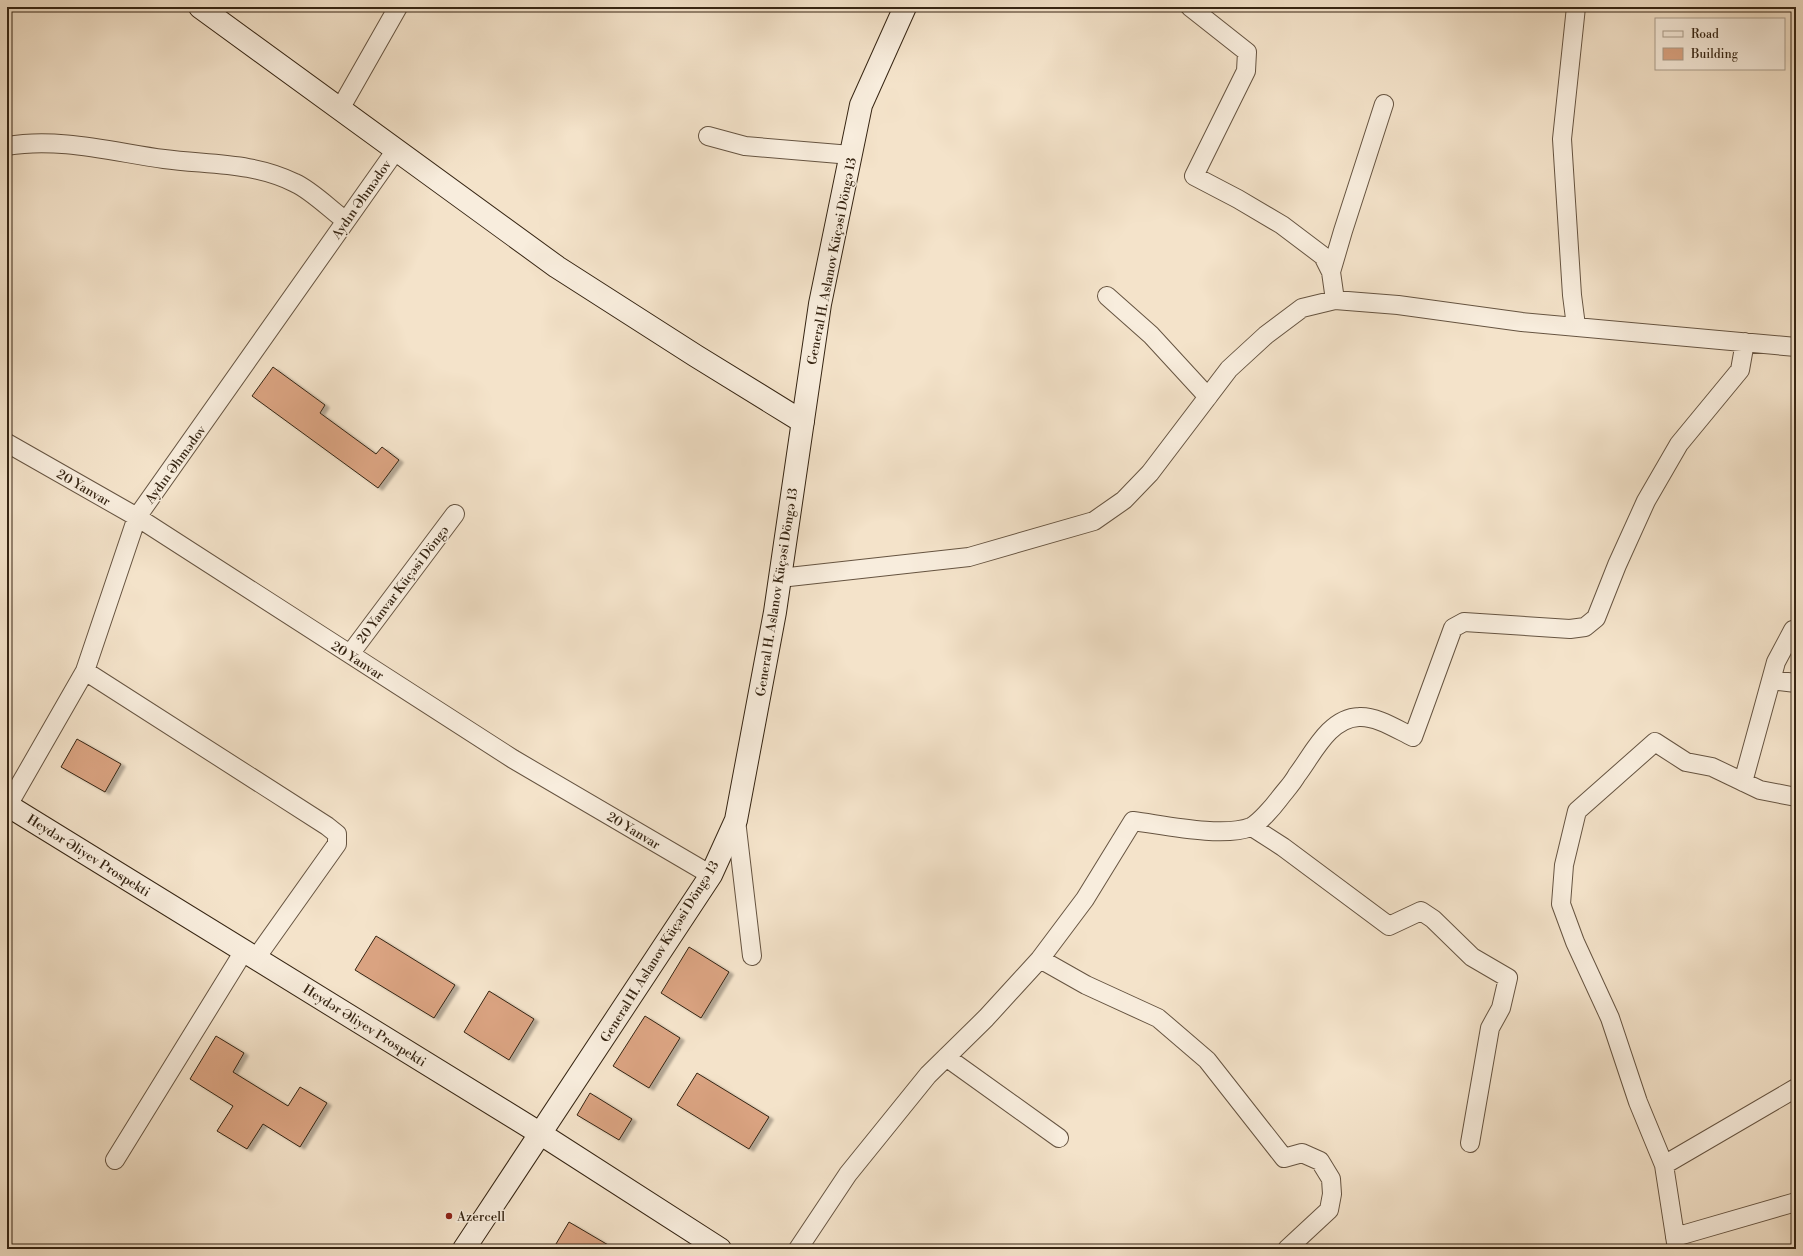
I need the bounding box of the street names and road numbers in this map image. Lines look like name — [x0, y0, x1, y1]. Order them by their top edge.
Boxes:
street label: General H. Aslanov Küçəsi Döngə 13 — [804, 156, 860, 366]
street label: Aydın Əhmədov — [328, 157, 395, 243]
street label: Aydın Əhmədov — [141, 422, 210, 508]
street label: 20 Yanvar — [54, 466, 114, 510]
street label: General H. Aslanov Küçəsi Döngə 13 — [753, 487, 801, 698]
street label: 20 Yanvar Küçəsi Döngə — [353, 522, 453, 647]
street label: 20 Yanvar — [328, 638, 387, 684]
street label: 20 Yanvar — [604, 809, 663, 853]
street label: Heydər Əliyev Prospekti — [24, 811, 153, 900]
street label: General H. Aslanov Küçəsi Döngə 13 — [597, 858, 723, 1045]
street label: Heydər Əliyev Prospekti — [300, 981, 429, 1070]

